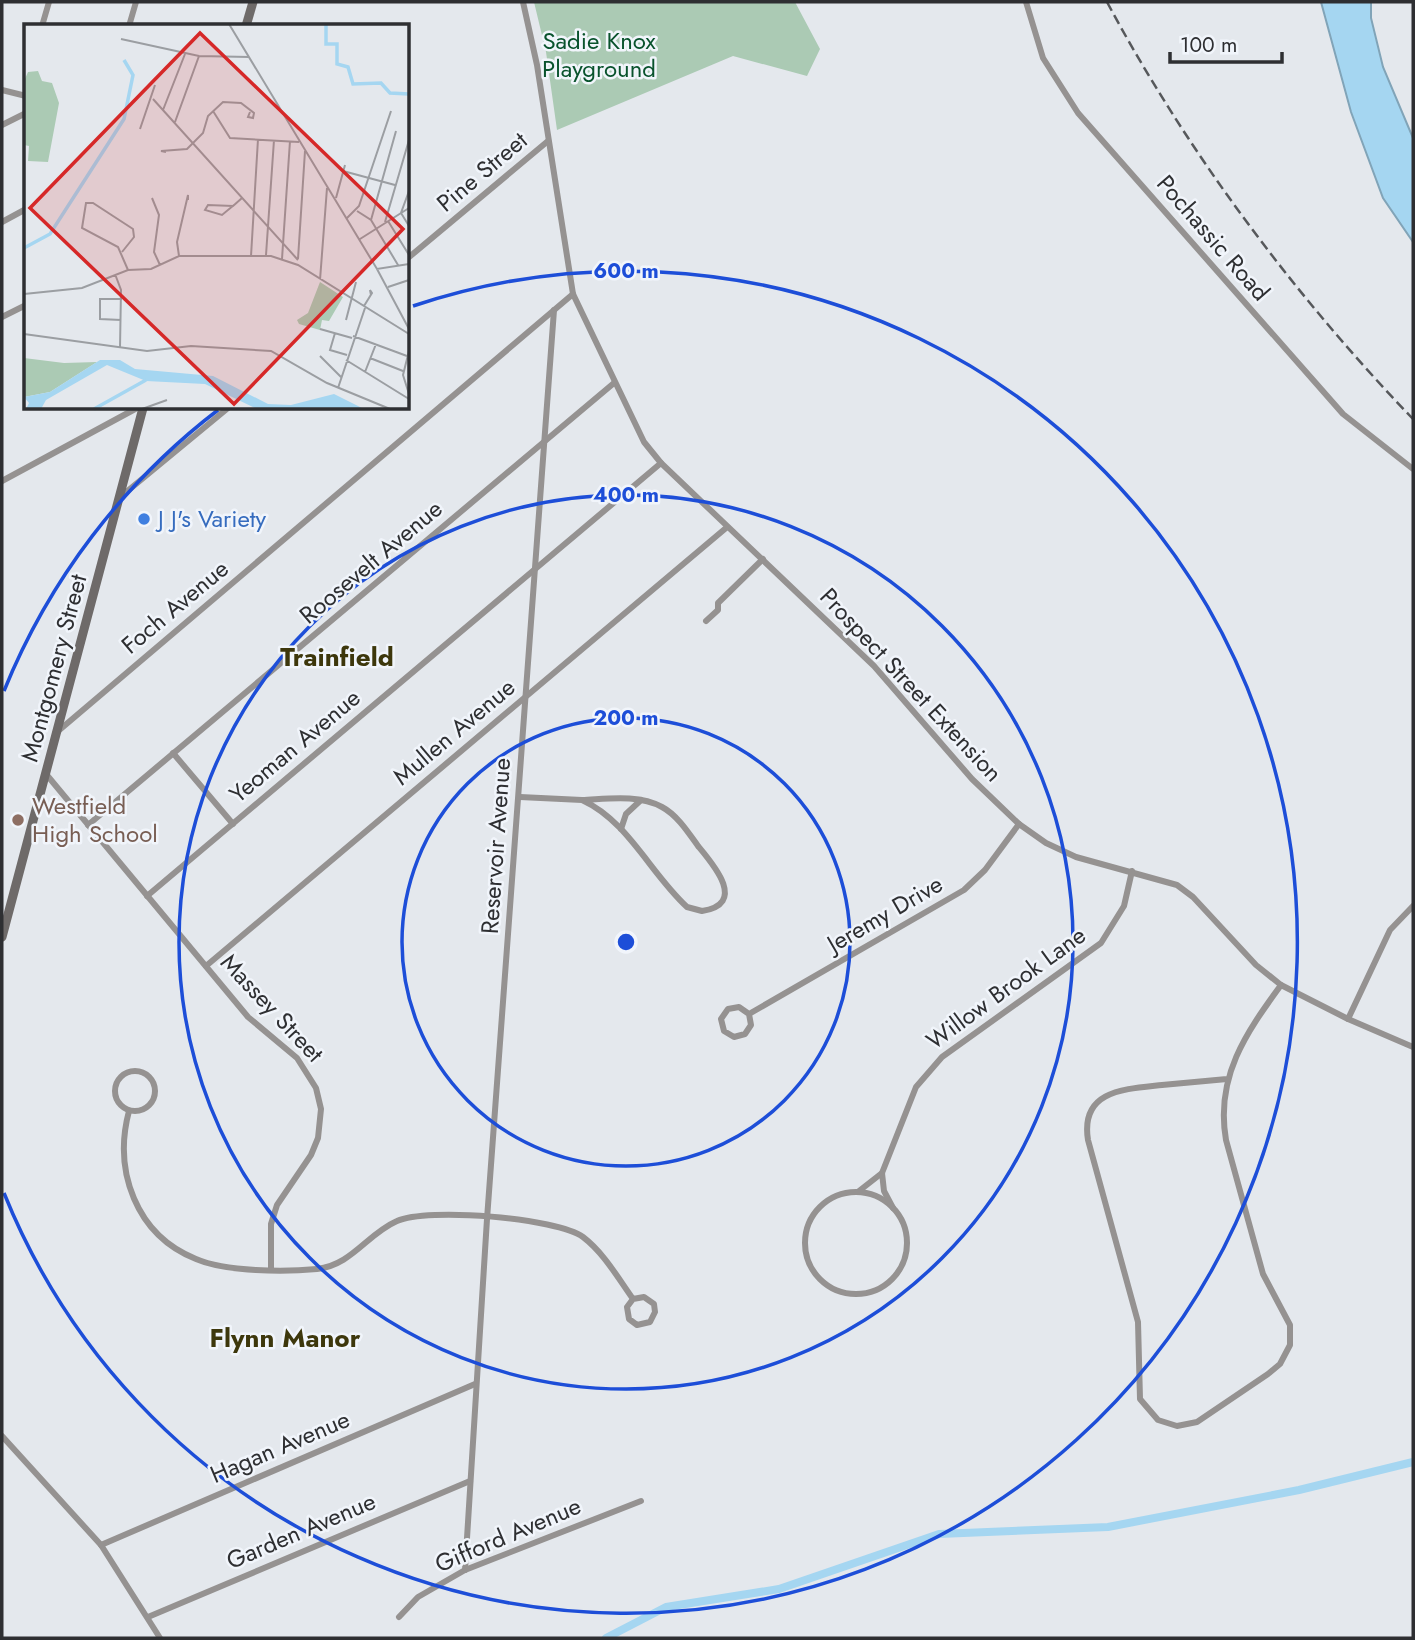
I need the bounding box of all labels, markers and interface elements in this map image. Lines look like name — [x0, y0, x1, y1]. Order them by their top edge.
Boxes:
scale bar — [1170, 21, 1282, 65]
park label: Sadie Knox Playground — [542, 23, 656, 86]
inset map — [24, 24, 410, 410]
text: 100 m — [1180, 30, 1237, 60]
street label: Pine Street — [429, 123, 535, 220]
street label: Pochassic Road — [1149, 167, 1278, 308]
text: 600 m — [593, 256, 659, 286]
text: 400 m — [593, 480, 659, 510]
street label: Roosevelt Avenue — [292, 491, 450, 632]
place label: J J's Variety — [155, 501, 267, 536]
marker: J J's Variety — [136, 511, 152, 527]
street label: Foch Avenue — [113, 551, 236, 662]
street label: Montgomery Street — [12, 570, 95, 765]
street label: Prospect Street Extension — [812, 580, 1011, 789]
district label: Trainfield — [280, 638, 394, 676]
street label: Mullen Avenue — [385, 670, 522, 793]
street label: Yeoman Avenue — [222, 680, 368, 811]
text: 200 m — [593, 703, 659, 733]
street label: Reservoir Avenue — [472, 757, 519, 935]
place label: Westfield High School — [32, 788, 158, 851]
marker: Westfield High School — [10, 812, 26, 828]
street label: Jeremy Drive — [818, 866, 949, 962]
street label: Willow Brook Lane — [919, 918, 1093, 1058]
centre of rings — [614, 930, 638, 954]
street label: Massey Street — [213, 945, 332, 1070]
district label: Flynn Manor — [210, 1319, 361, 1357]
street label: Hagan Avenue — [205, 1401, 355, 1492]
street label: Garden Avenue — [221, 1483, 381, 1578]
street label: Gifford Avenue — [429, 1488, 586, 1581]

